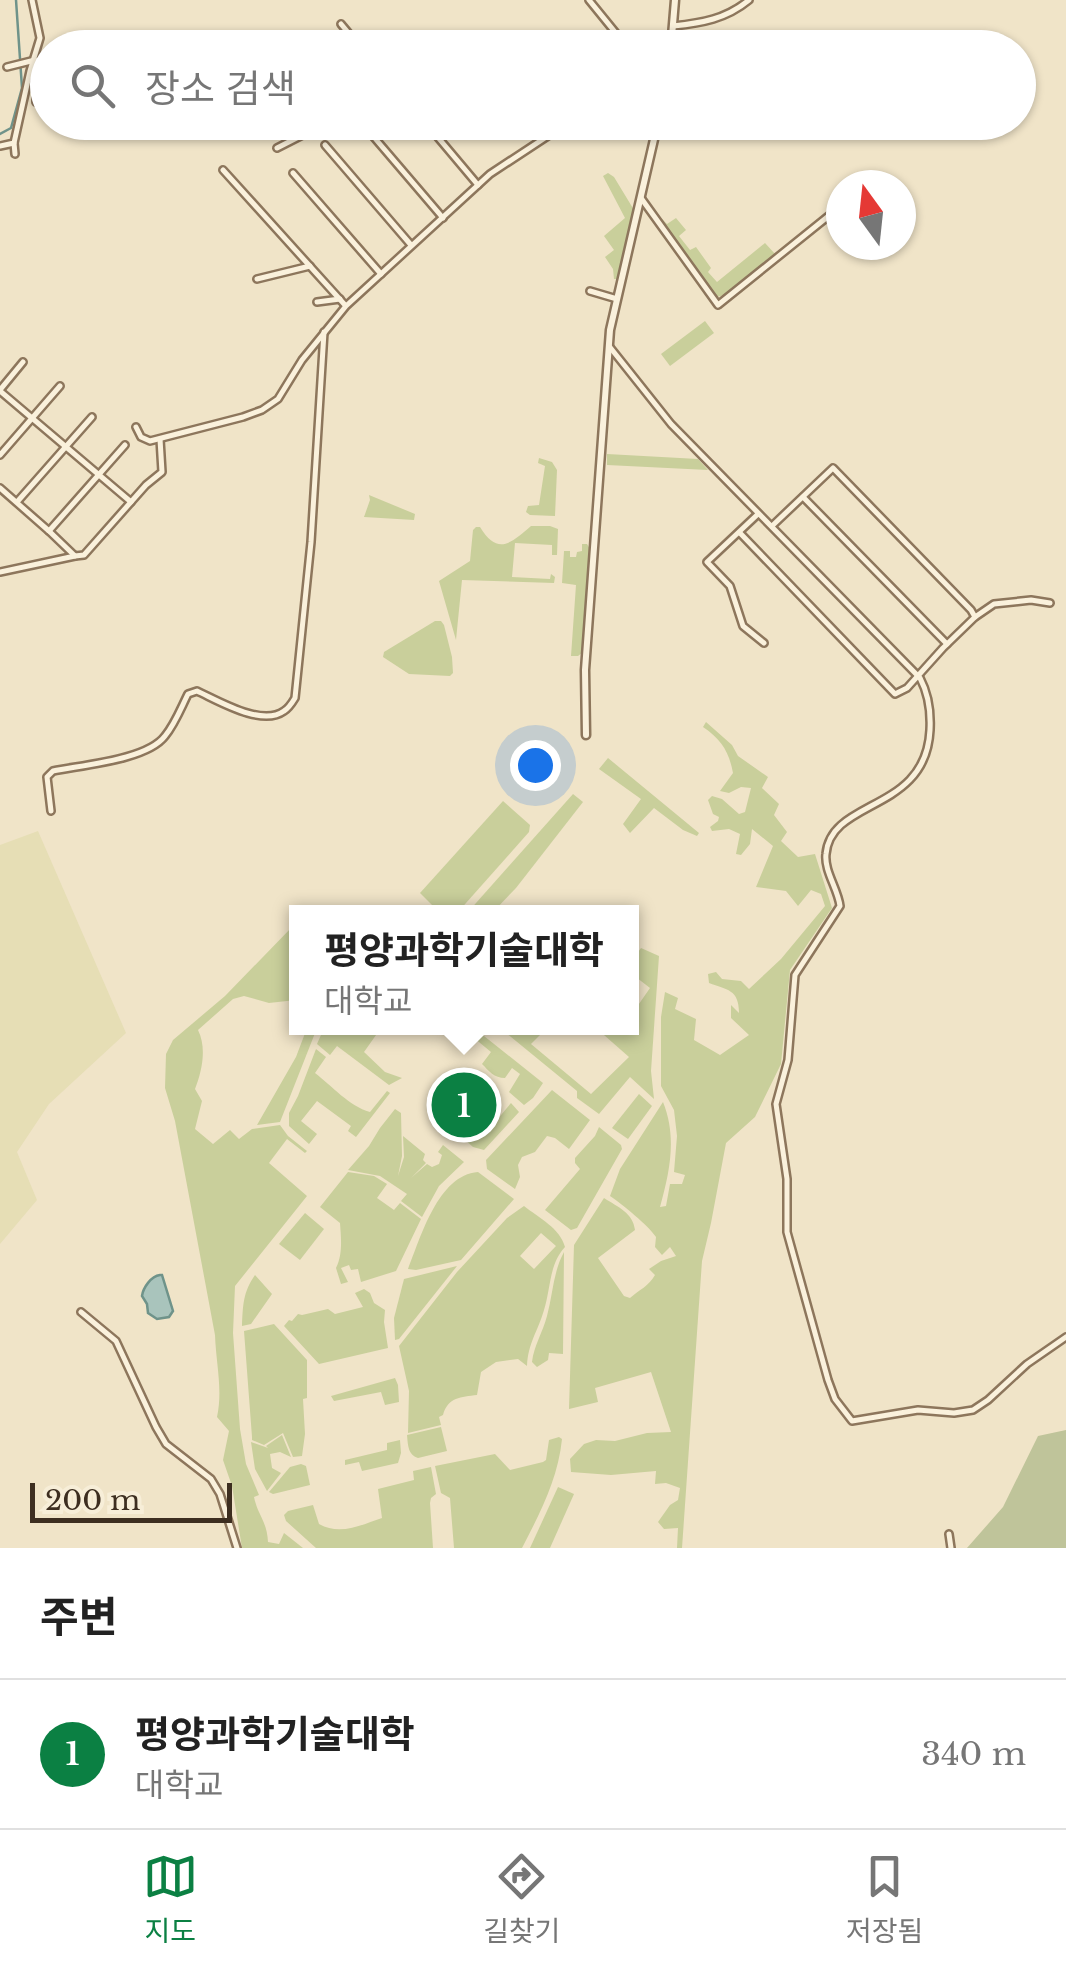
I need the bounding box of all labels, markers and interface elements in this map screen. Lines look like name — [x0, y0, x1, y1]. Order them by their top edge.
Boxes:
search box — [30, 30, 1036, 140]
icon: search — [65, 58, 120, 113]
text: 장소 검색 — [145, 65, 296, 112]
north arrow — [826, 170, 916, 260]
your location — [510, 740, 561, 791]
popup — [289, 905, 639, 1035]
text: 평양과학기술대학 — [324, 927, 604, 974]
text: 대학교 — [324, 981, 412, 1021]
pin: 1 — [432, 1068, 496, 1142]
scale bar — [30, 1478, 232, 1522]
text: 200 m — [45, 1483, 140, 1518]
text: 주변 — [40, 1591, 117, 1643]
text: 평양과학기술대학 — [135, 1711, 415, 1758]
text: 1 — [66, 1734, 79, 1774]
text: 340 m — [921, 1734, 1026, 1774]
text: 대학교 — [135, 1765, 223, 1805]
tab: 지도 — [143, 1849, 198, 1949]
tab: 길찾기 — [483, 1849, 560, 1949]
tab: 저장됨 — [846, 1849, 923, 1949]

